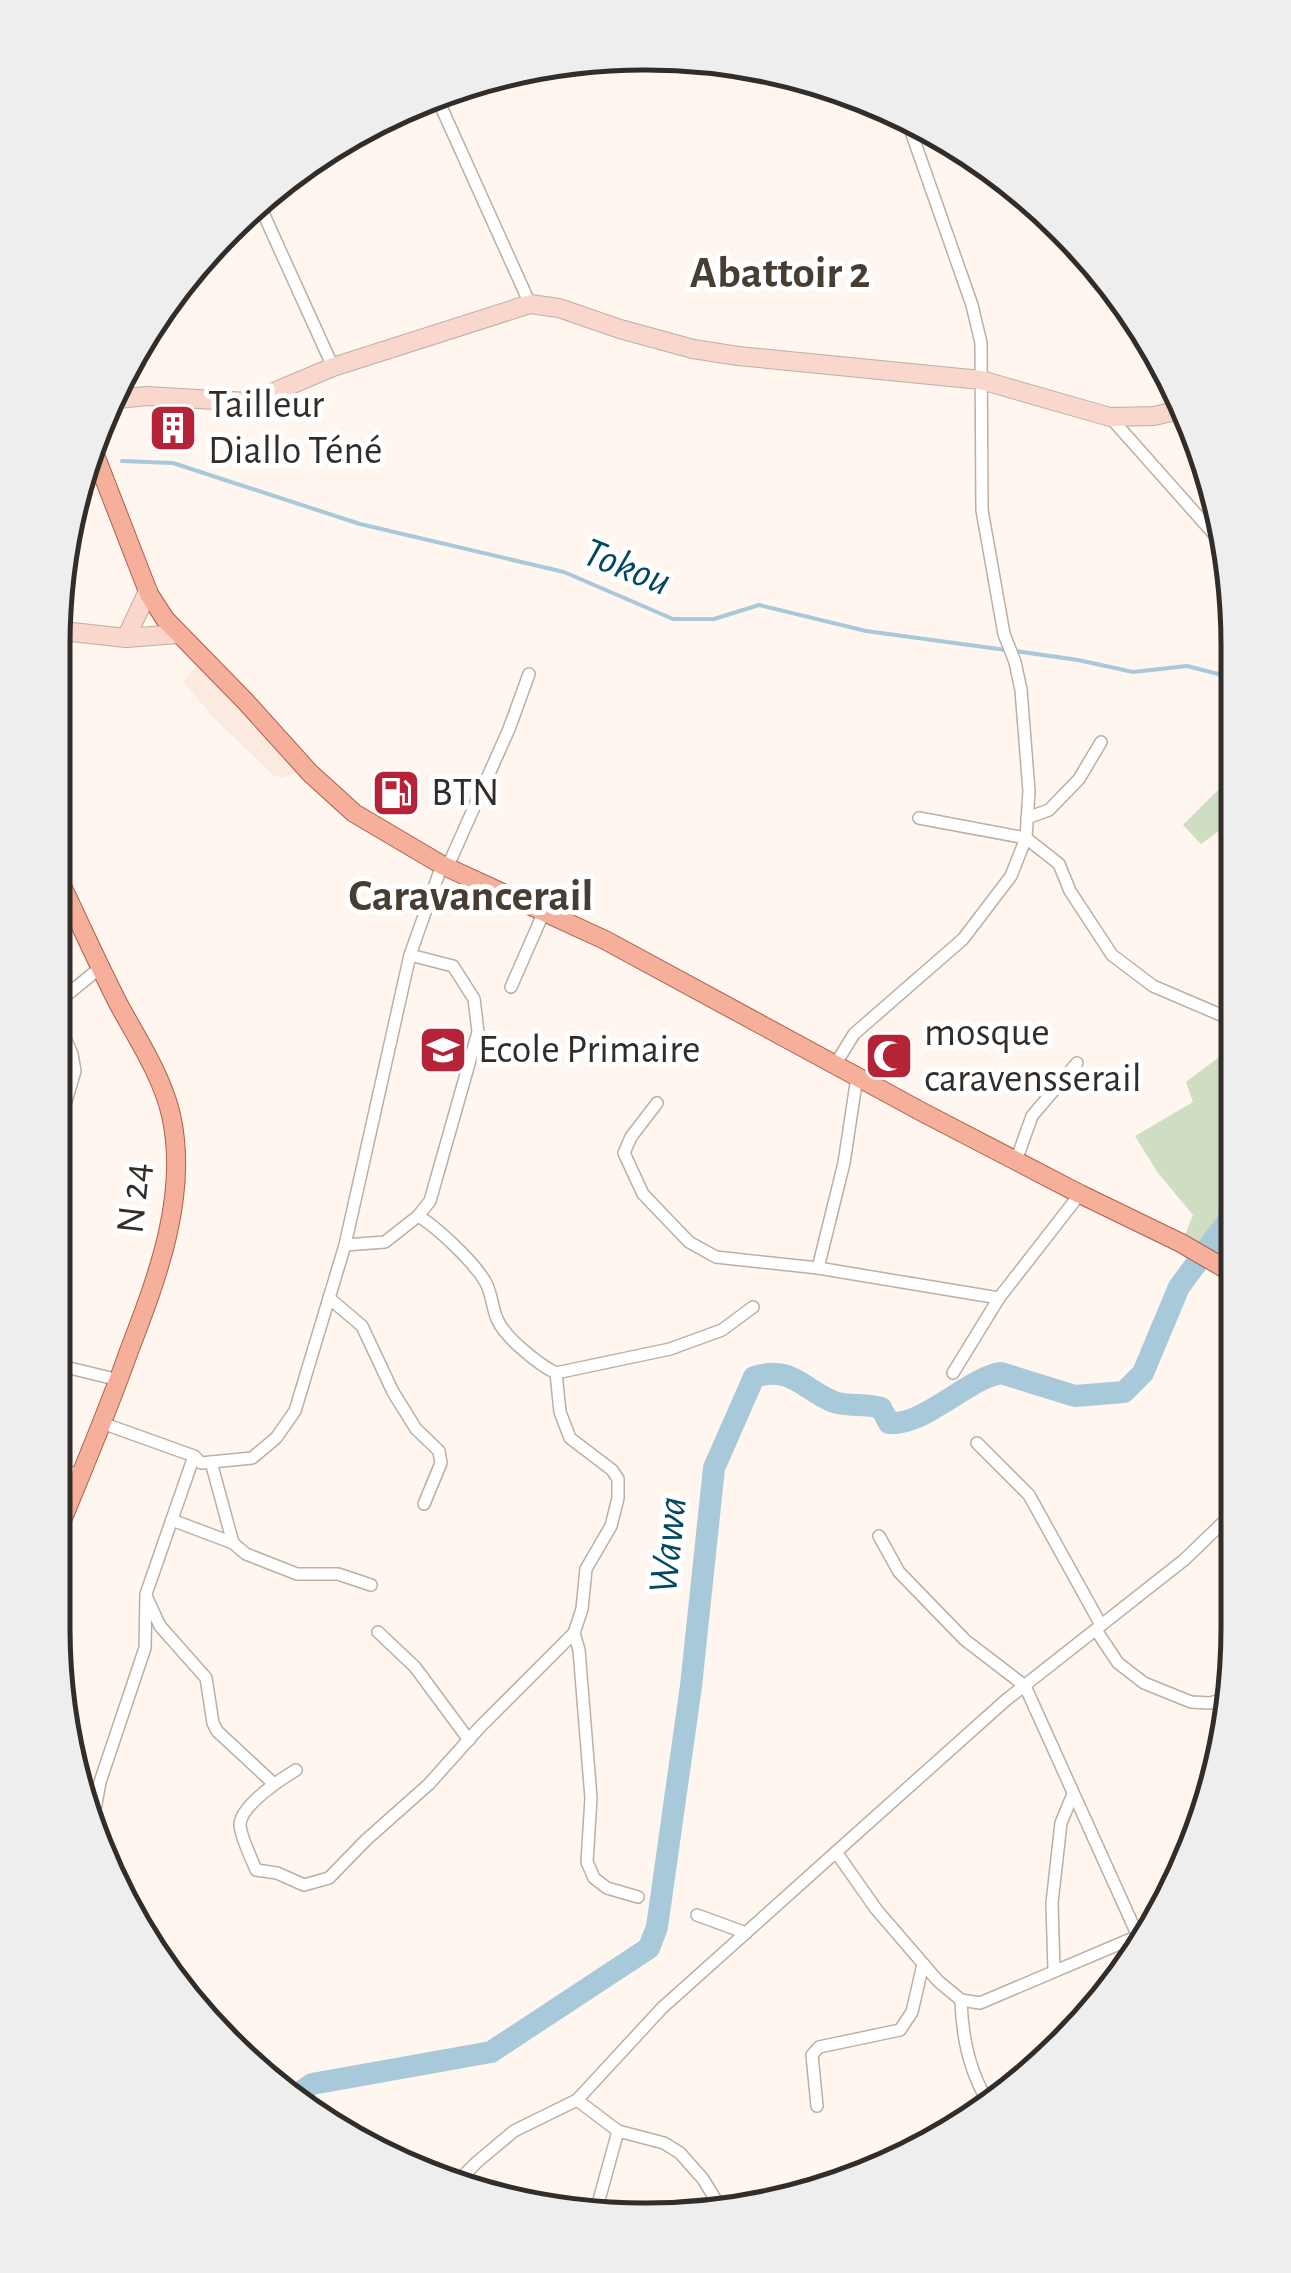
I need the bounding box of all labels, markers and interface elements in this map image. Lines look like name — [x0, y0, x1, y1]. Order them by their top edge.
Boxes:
district label: Abattoir 2 — [690, 251, 870, 296]
place label: Tailleur Diallo Téné — [208, 385, 382, 471]
building icon: Tailleur Diallo Téné — [147, 402, 199, 454]
water label: Tokou — [577, 531, 677, 603]
fuel station icon: BTN — [370, 767, 422, 819]
place label: BTN — [431, 773, 499, 813]
district label: Caravancerail — [349, 874, 593, 919]
place label: mosque caravensserail — [924, 1013, 1142, 1099]
school or university icon: Ecole Primaire — [417, 1024, 469, 1076]
place label: Ecole Primaire — [478, 1030, 701, 1070]
mosque icon: mosque caravensserail — [863, 1030, 915, 1082]
street label: N 24 — [110, 1160, 158, 1236]
water label: Wawa — [642, 1494, 694, 1596]

